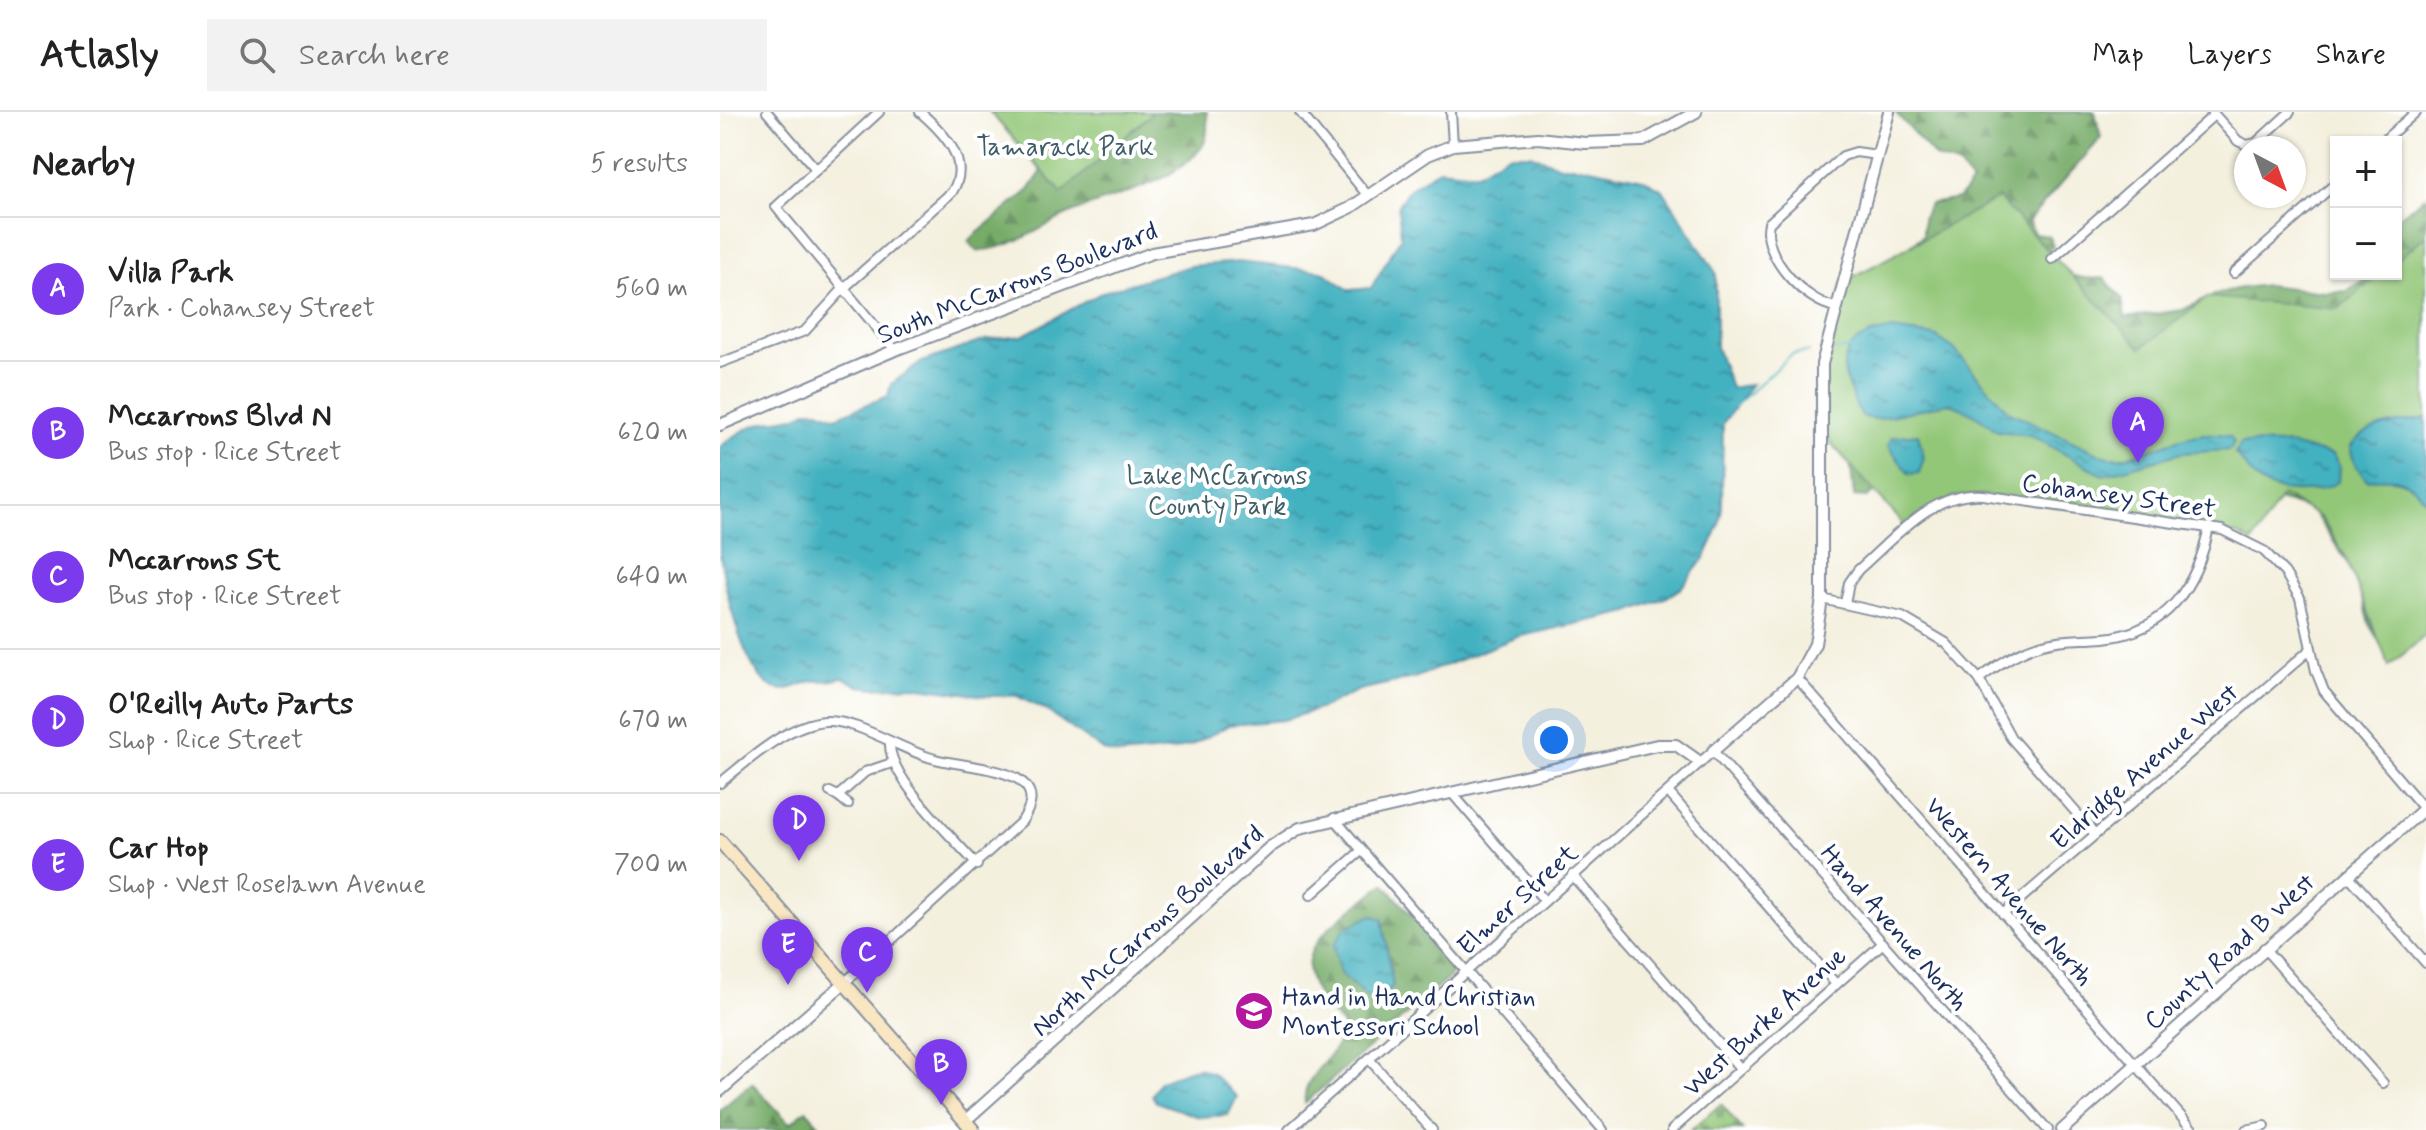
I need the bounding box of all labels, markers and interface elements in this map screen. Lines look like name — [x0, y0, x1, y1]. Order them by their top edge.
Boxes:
search box — [207, 19, 767, 91]
text: Atlasly — [40, 31, 159, 80]
icon: search — [235, 33, 279, 77]
text: Search here — [299, 36, 450, 75]
text: Map — [2093, 37, 2144, 74]
text: Layers — [2188, 37, 2272, 74]
text: Share — [2316, 37, 2386, 74]
park label: Tamarack Park — [976, 131, 1154, 165]
north arrow — [2234, 136, 2306, 208]
map controls — [2330, 136, 2402, 280]
button: + — [2330, 136, 2402, 208]
text: Nearby — [32, 142, 136, 187]
text: 5 results — [590, 147, 688, 181]
button: − — [2330, 208, 2402, 280]
street label: South McCarrons Boulevard — [873, 215, 1163, 353]
text: Villa Park — [108, 253, 234, 292]
text: A — [49, 272, 67, 306]
text: 560 m — [615, 272, 688, 306]
text: Park · Cohansey Street — [108, 292, 375, 326]
text: Mccarrons Blvd N — [108, 397, 332, 436]
pin: A — [2112, 397, 2164, 463]
text: B — [50, 416, 66, 450]
text: 620 m — [618, 416, 688, 450]
text: Bus stop · Rice Street — [108, 436, 342, 470]
park label: Lake McCarrons County Park — [1127, 460, 1307, 524]
street label: Cohansey Street — [2020, 467, 2218, 527]
text: Mccarrons St — [108, 541, 281, 580]
text: C — [49, 560, 67, 594]
text: 640 m — [616, 560, 688, 594]
text: Bus stop · Rice Street — [108, 580, 342, 614]
street label: Eldridge Avenue West — [2044, 677, 2248, 861]
text: O'Reilly Auto Parts — [108, 685, 353, 724]
text: D — [49, 704, 67, 738]
text: 670 m — [618, 704, 688, 738]
your location — [1534, 720, 1574, 760]
text: Shop · Rice Street — [108, 724, 303, 758]
street label: Western Avenue North — [1917, 790, 2100, 994]
pin: D — [773, 795, 825, 861]
street label: North McCarrons Boulevard — [1025, 818, 1272, 1045]
text: Car Hop — [108, 829, 209, 868]
street label: Elmer Street — [1451, 837, 1586, 964]
street label: Hand Avenue North — [1812, 838, 1975, 1019]
text: E — [50, 848, 66, 882]
text: 700 m — [614, 848, 688, 882]
street label: County Road B West — [2138, 867, 2323, 1038]
text: Shop · West Roselawn Avenue — [108, 868, 426, 902]
pin: E — [762, 919, 814, 985]
pin: C — [841, 927, 893, 993]
street label: West Burke Avenue — [1676, 940, 1854, 1105]
place label: Hand in Hand Christian Montessori School — [1282, 981, 1536, 1045]
school or university icon: Hand in Hand Christian Montessori School — [1233, 990, 1275, 1032]
pin: B — [915, 1039, 967, 1105]

